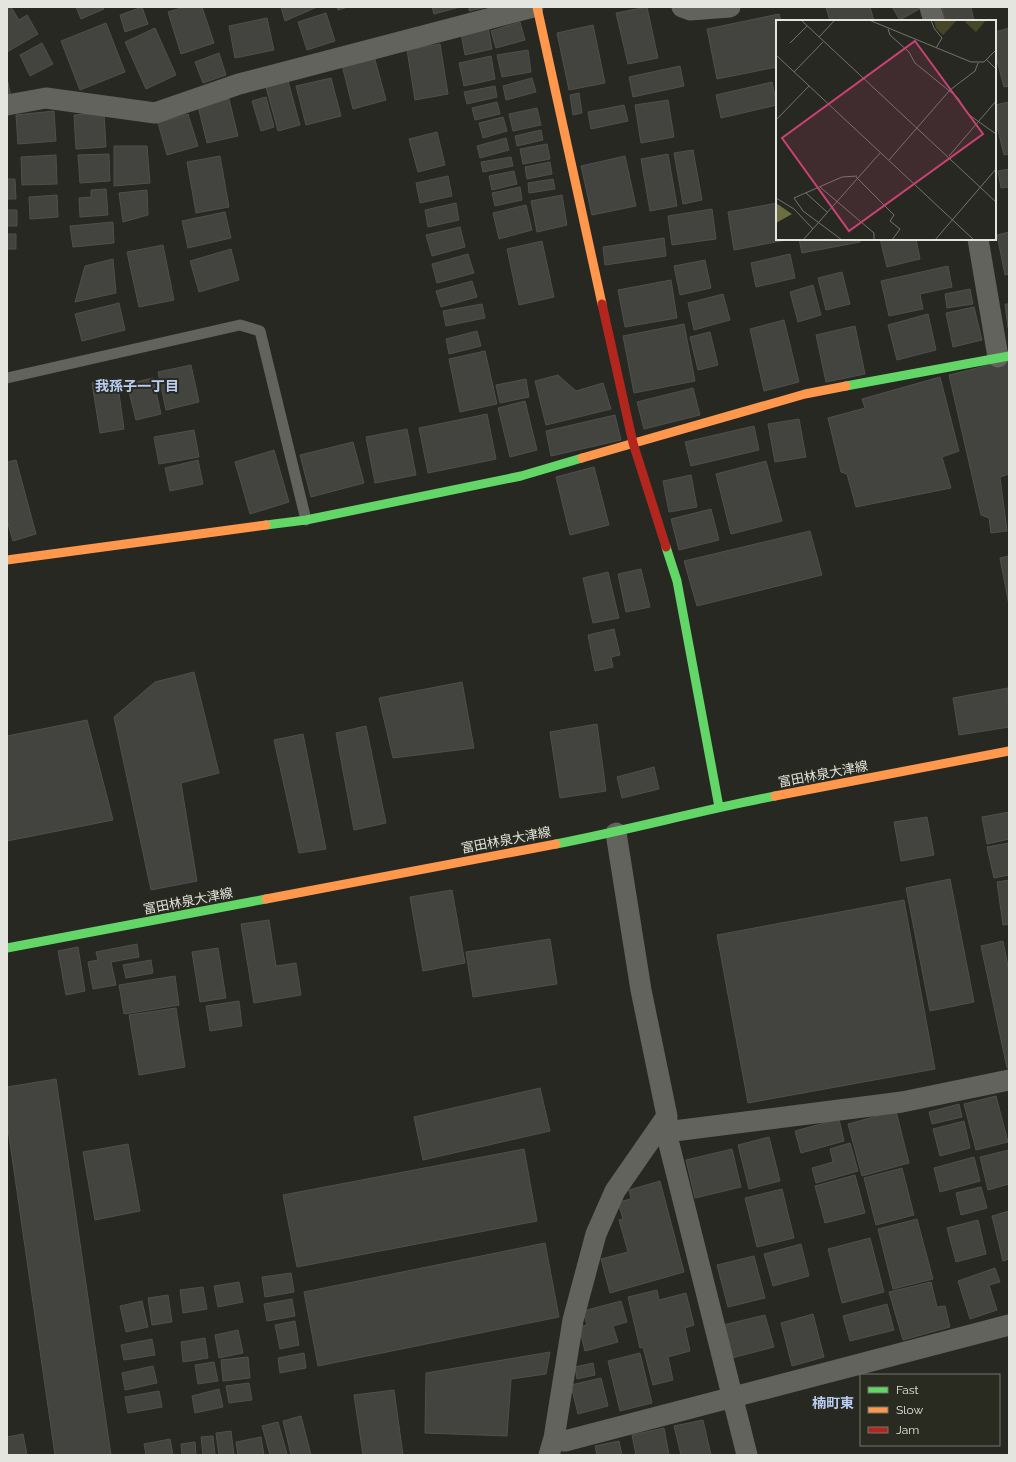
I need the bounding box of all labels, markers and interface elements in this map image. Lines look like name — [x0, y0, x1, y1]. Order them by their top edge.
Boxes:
inset map — [776, 20, 996, 240]
district label: 我孫子一丁目 — [95, 378, 179, 394]
street label: 富田林泉大津線 — [777, 758, 869, 790]
street label: 富田林泉大津線 — [460, 824, 552, 856]
street label: 富田林泉大津線 — [142, 885, 234, 917]
legend — [860, 1374, 1000, 1446]
text: Fast — [896, 1383, 919, 1397]
district label: 楠町東 — [812, 1395, 854, 1411]
text: Slow — [896, 1403, 923, 1417]
text: Jam — [896, 1423, 919, 1437]

